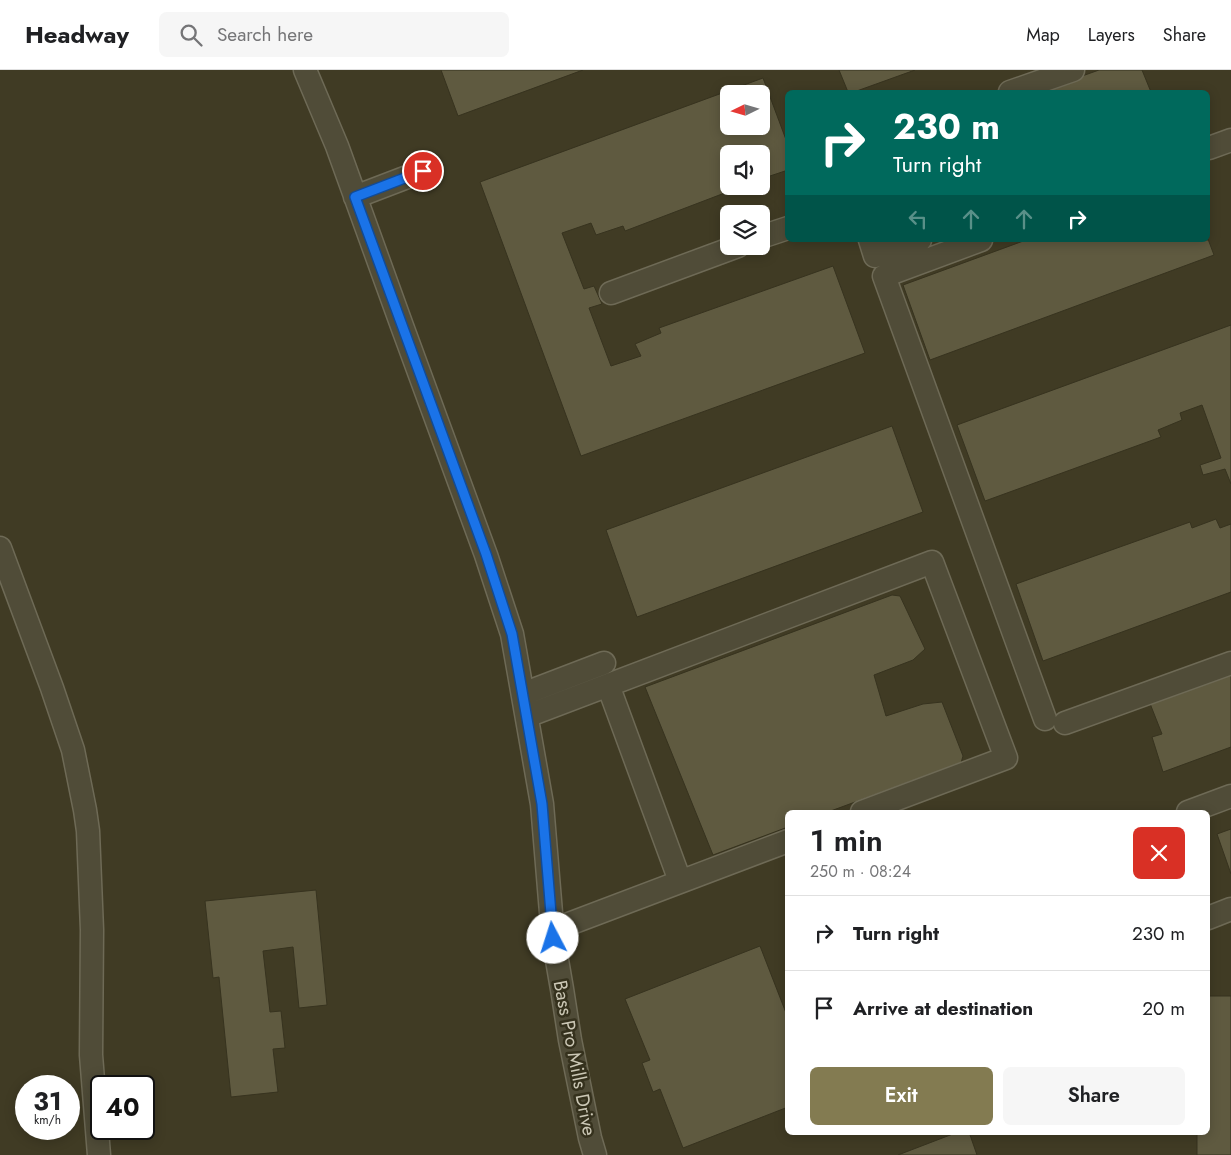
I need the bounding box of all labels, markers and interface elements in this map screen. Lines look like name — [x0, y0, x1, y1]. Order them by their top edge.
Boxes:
search box — [159, 12, 509, 57]
text: Headway — [25, 17, 129, 52]
icon: search — [177, 21, 205, 49]
text: Search here — [217, 21, 313, 48]
text: Map — [1026, 22, 1060, 48]
text: Layers — [1088, 22, 1135, 48]
text: Share — [1163, 22, 1206, 48]
north arrow — [720, 85, 770, 135]
map controls — [720, 85, 770, 255]
text: 230 m — [893, 102, 1000, 152]
icon: right — [810, 110, 875, 175]
button: sound — [720, 145, 770, 195]
text: Turn right — [893, 148, 981, 180]
pin — [402, 150, 444, 192]
icon: arrive — [409, 157, 437, 185]
button: layers — [720, 205, 770, 255]
icon: left — [904, 205, 932, 233]
icon: ahead — [957, 205, 985, 233]
icon: ahead — [1010, 205, 1038, 233]
icon: right — [1063, 205, 1091, 233]
text: 1 min — [810, 819, 883, 862]
button: close — [1133, 827, 1185, 879]
text: 250 m · 08:24 — [810, 860, 911, 883]
position arrow — [526, 911, 578, 963]
icon: right — [810, 919, 838, 947]
text: Turn right — [853, 920, 939, 947]
text: 230 m — [1132, 920, 1185, 947]
street label: Bass Pro Mills Drive — [547, 978, 603, 1138]
icon: arrive — [810, 994, 838, 1022]
text: Arrive at destination — [853, 995, 1033, 1022]
text: 20 m — [1142, 995, 1185, 1022]
button: Exit — [810, 1067, 993, 1125]
button: Share — [1003, 1067, 1185, 1125]
speed limit sign: 40 — [90, 1075, 155, 1140]
text: 31 — [33, 1083, 62, 1119]
text: km/h — [34, 1111, 61, 1129]

